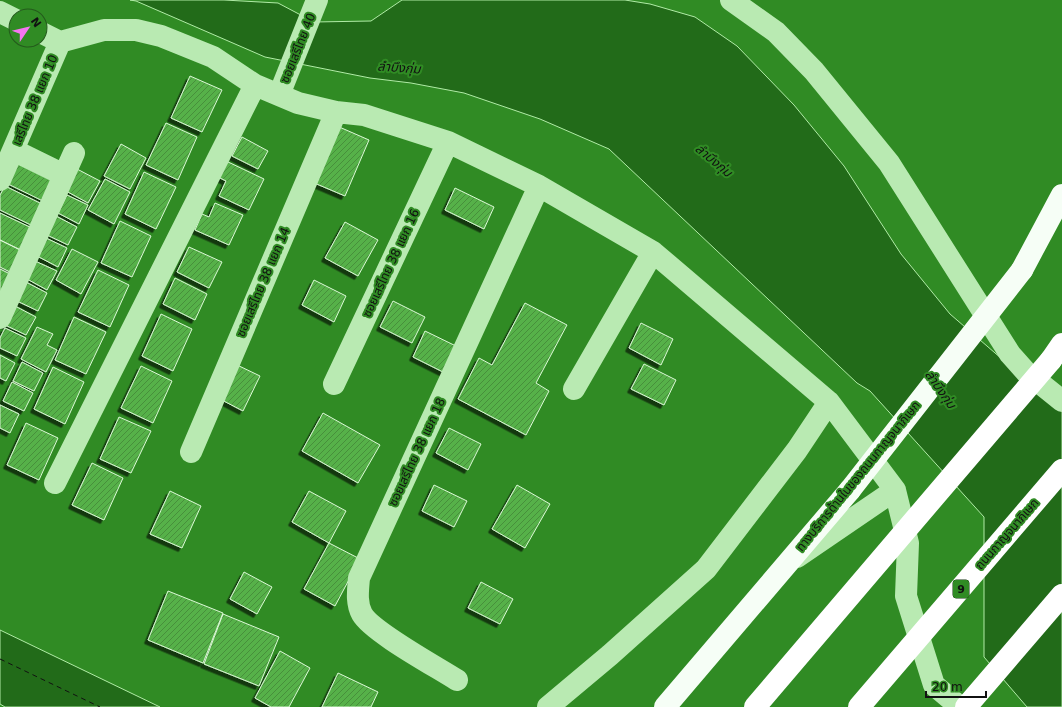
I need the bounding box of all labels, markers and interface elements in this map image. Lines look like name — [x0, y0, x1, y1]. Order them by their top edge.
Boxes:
north arrow — [8, 8, 48, 48]
street label: ซอยเสรีไทย 40 — [278, 11, 318, 85]
text: N — [28, 15, 44, 30]
street label: เสรีไทย 38 แยก 10 — [10, 53, 60, 147]
water label: ลำบึงกุ่ม — [377, 59, 422, 78]
water label: ลำบึงกุ่ม — [692, 141, 736, 181]
street label: ซอยเสรีไทย 38 แยก 16 — [360, 207, 422, 319]
street label: ซอยเสรีไทย 38 แยก 14 — [234, 225, 292, 339]
water label: ลำบึงกุ่ม — [921, 367, 960, 413]
street label: ซอยเสรีไทย 38 แยก 18 — [386, 396, 448, 508]
street label: ทางบริการด้านในของถนนกาญจนาภิเษก — [793, 398, 923, 554]
street label: ถนนกาญจนาภิเษก — [973, 496, 1041, 572]
road number: 9 — [953, 580, 969, 598]
scale bar — [926, 673, 986, 699]
text: 20 m — [932, 680, 963, 694]

